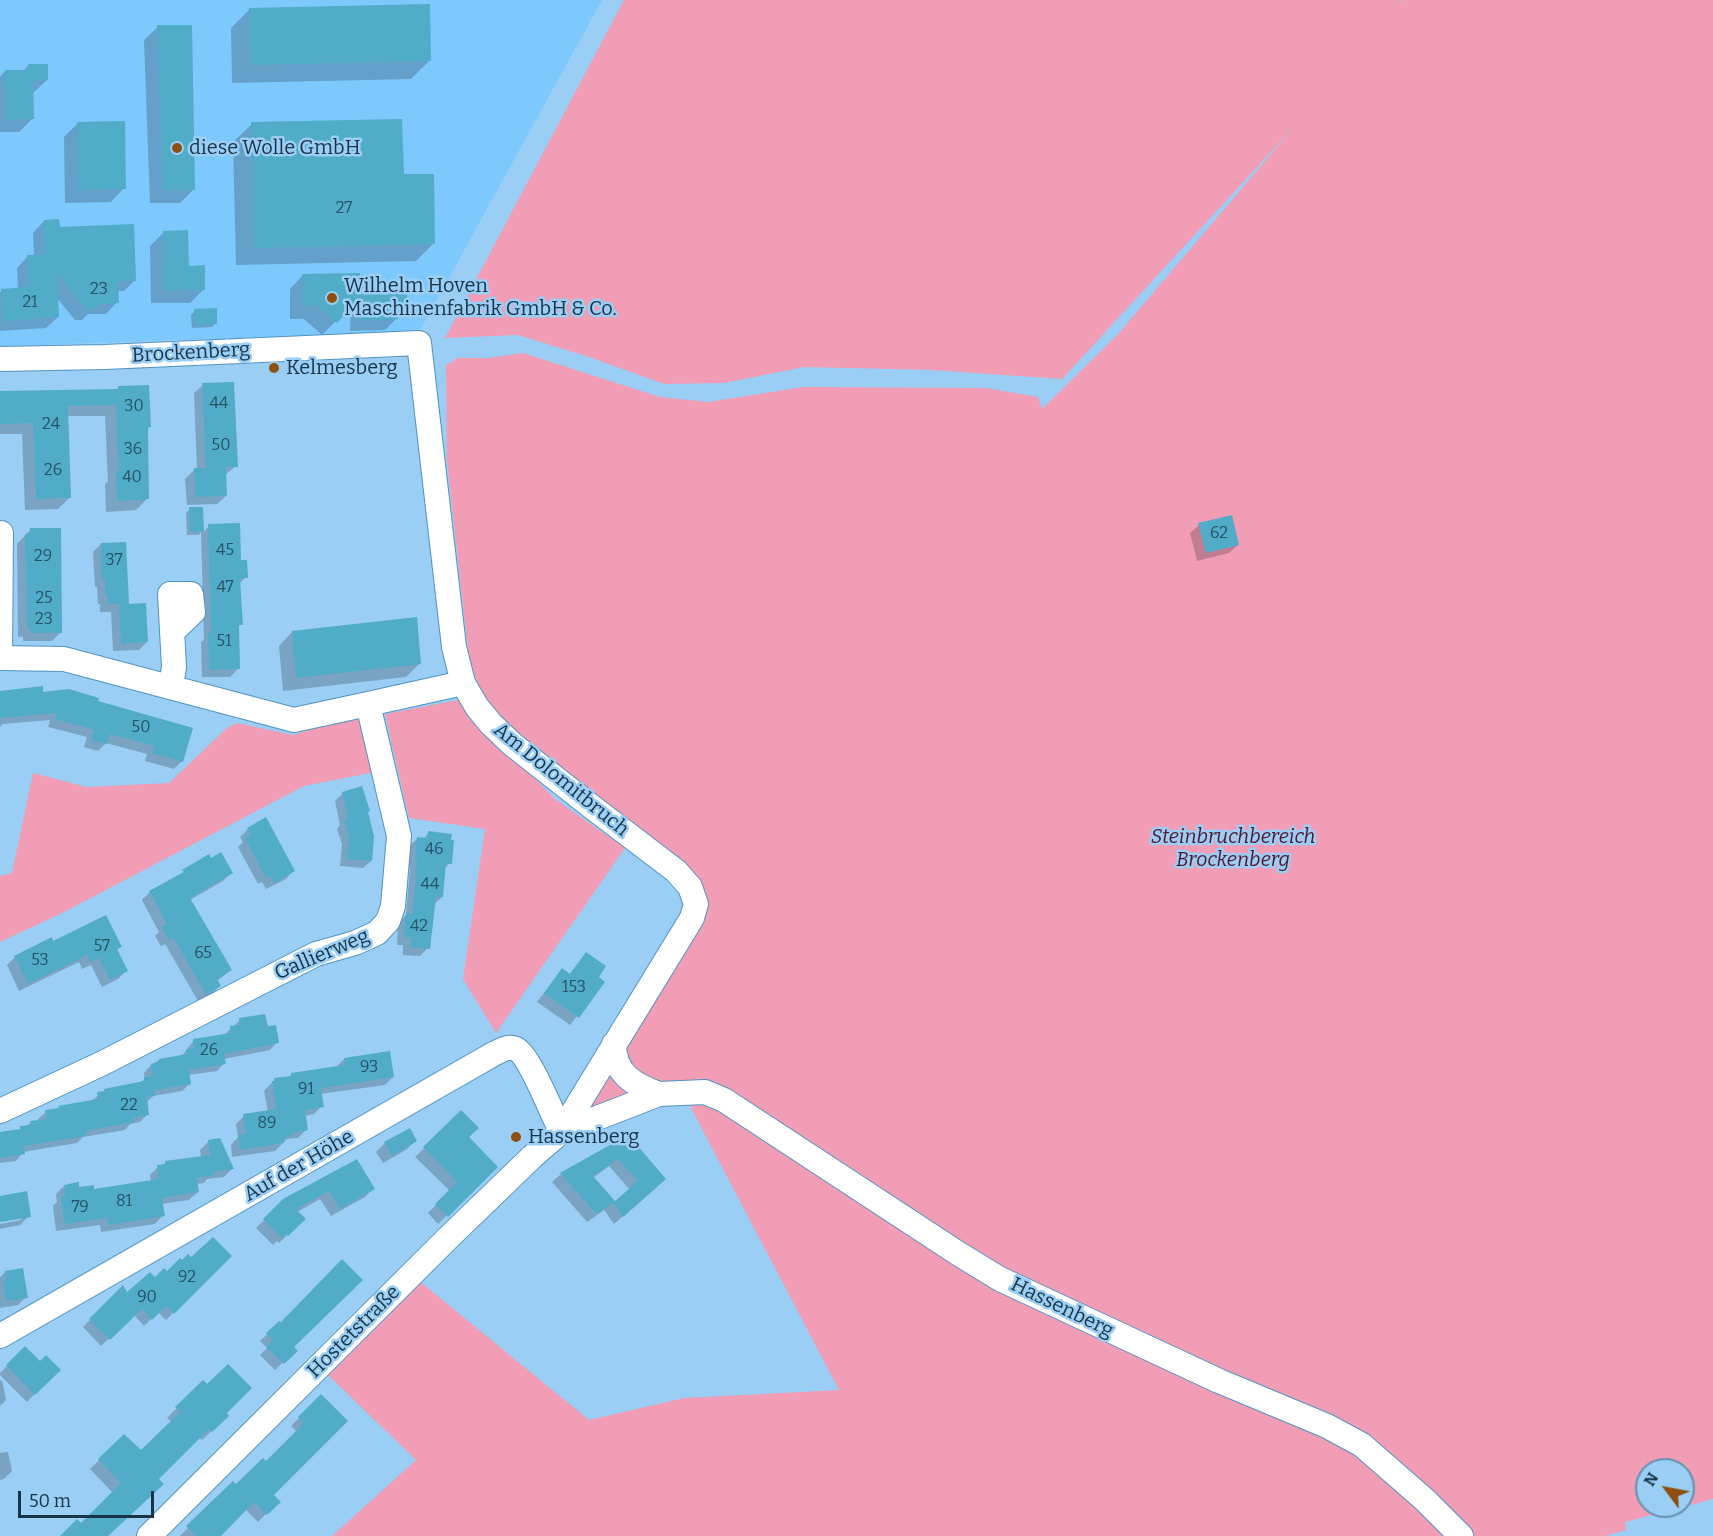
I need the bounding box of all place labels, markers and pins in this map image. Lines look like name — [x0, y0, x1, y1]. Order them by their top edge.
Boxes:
place label: diese Wolle GmbH — [189, 136, 361, 160]
marker: diese Wolle GmbH — [170, 141, 184, 155]
place label: Wilhelm Hoven Maschinenfabrik GmbH & Co. — [344, 274, 617, 321]
marker: Wilhelm Hoven Maschinenfabrik GmbH & Co. — [325, 291, 339, 305]
place label: Kelmesberg — [286, 356, 398, 380]
marker: Kelmesberg — [267, 361, 281, 375]
place label: Hassenberg — [528, 1125, 639, 1149]
marker: Hassenberg — [509, 1130, 523, 1144]

